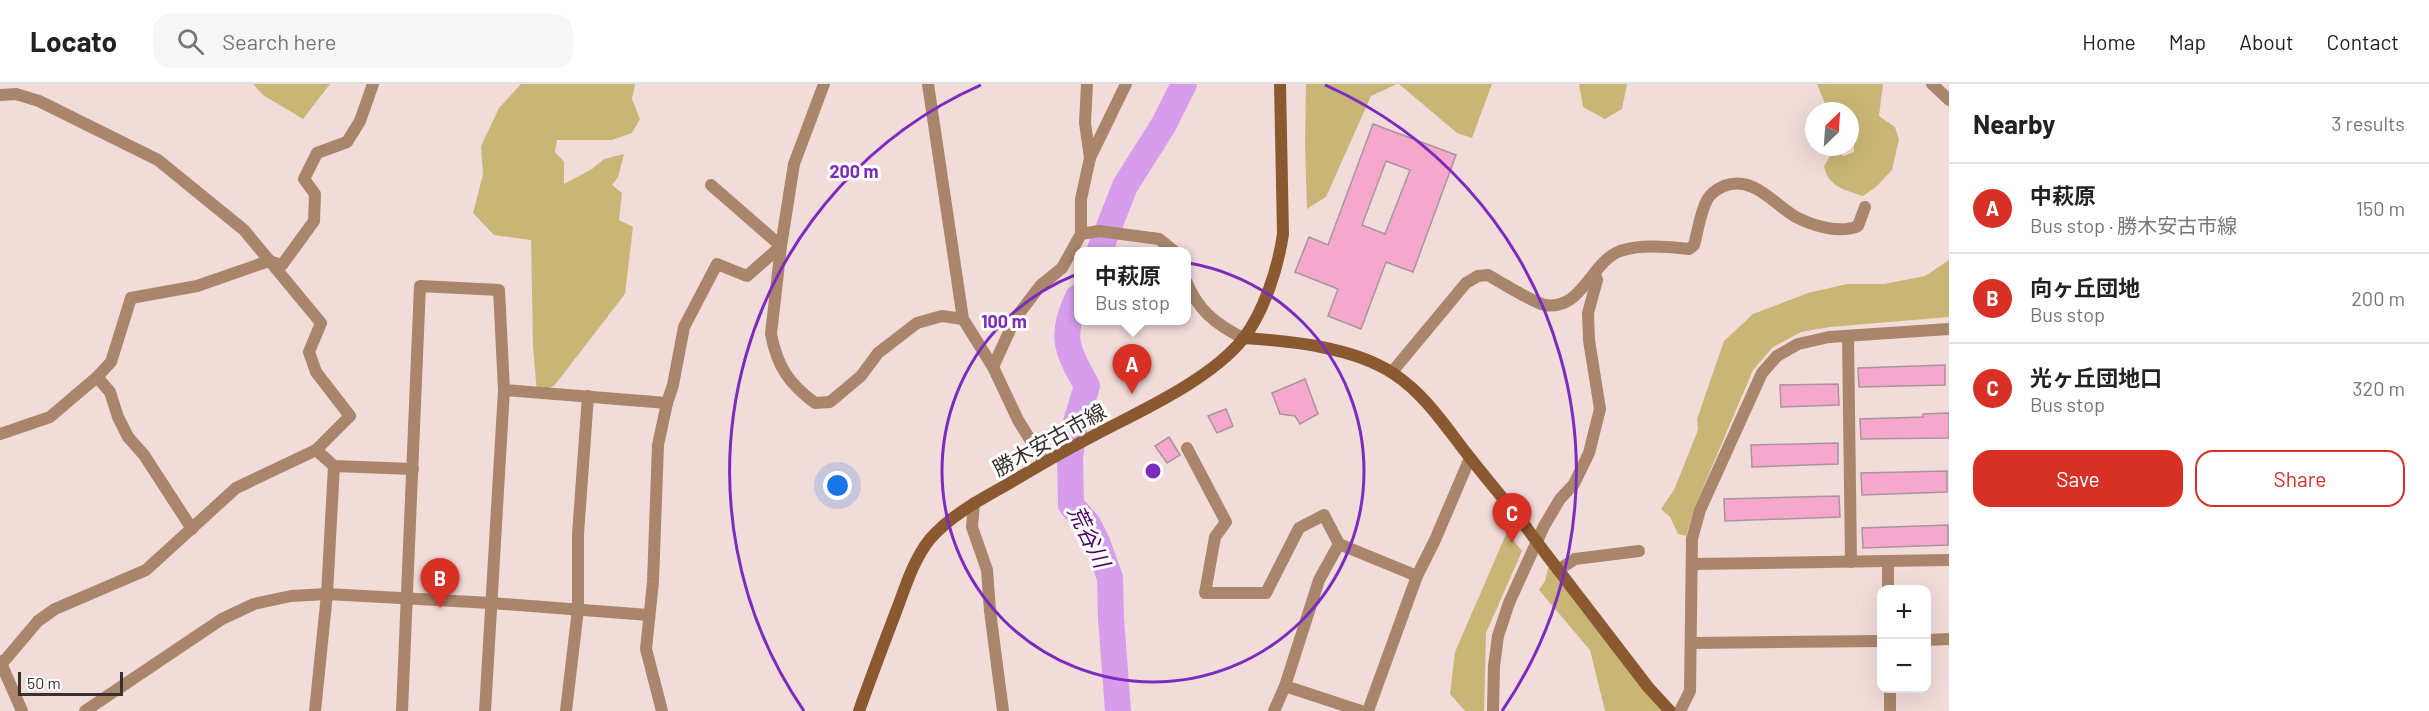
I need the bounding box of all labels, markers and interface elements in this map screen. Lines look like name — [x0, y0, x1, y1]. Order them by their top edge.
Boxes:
search box — [153, 14, 573, 68]
text: Locato — [30, 24, 117, 58]
icon: search — [174, 25, 207, 58]
text: Search here — [222, 28, 337, 54]
text: Home — [2082, 29, 2136, 54]
text: Map — [2169, 29, 2206, 54]
text: About — [2239, 29, 2294, 54]
text: Contact — [2327, 29, 2399, 54]
north arrow — [1805, 102, 1859, 156]
text: Nearby — [1973, 108, 2055, 139]
text: 3 results — [2331, 111, 2405, 135]
text: 200 m — [829, 160, 879, 182]
text: 中萩原 — [2030, 182, 2096, 208]
text: A — [1986, 196, 1999, 220]
text: 150 m — [2356, 196, 2405, 220]
text: Bus stop · 勝木安古市線 — [2030, 213, 2237, 237]
popup — [1074, 247, 1191, 325]
text: 中萩原 — [1095, 262, 1161, 288]
text: 向ヶ丘団地 — [2030, 274, 2140, 300]
text: B — [1986, 286, 1999, 310]
text: 200 m — [2351, 286, 2405, 310]
text: Bus stop — [1095, 290, 1170, 314]
text: Bus stop — [2030, 302, 2105, 326]
text: 100 m — [981, 310, 1027, 332]
pin: A — [1112, 344, 1152, 394]
text: 光ヶ丘団地口 — [2030, 364, 2162, 390]
text: C — [1986, 376, 1999, 400]
text: 320 m — [2352, 376, 2405, 400]
text: Bus stop — [2030, 392, 2105, 416]
street label: 勝木安古市線 — [988, 398, 1110, 480]
button: Save — [1973, 450, 2183, 507]
button: Share — [2195, 450, 2405, 507]
centre of rings — [1143, 461, 1163, 481]
your location — [823, 471, 852, 500]
pin: C — [1492, 494, 1532, 543]
water label: 荒谷川 — [1064, 501, 1117, 573]
pin: B — [420, 558, 460, 608]
map controls — [1877, 585, 1931, 693]
button: + — [1877, 585, 1931, 639]
button: − — [1877, 639, 1931, 693]
scale bar — [18, 669, 123, 696]
text: 50 m — [27, 673, 61, 692]

